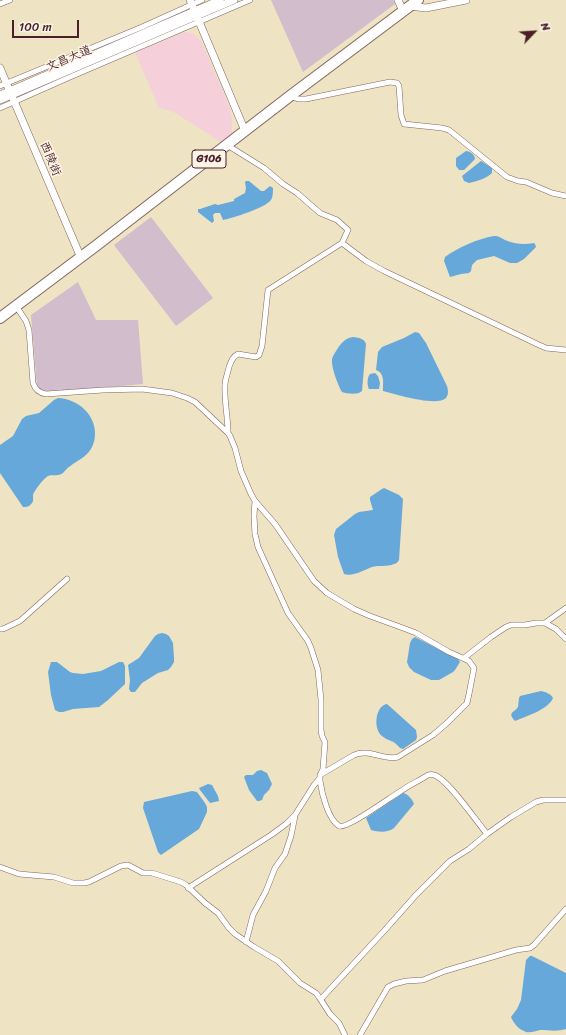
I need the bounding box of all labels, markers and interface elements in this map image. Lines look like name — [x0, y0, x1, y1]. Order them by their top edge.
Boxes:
scale bar — [14, 12, 81, 38]
north arrow — [514, 12, 554, 52]
text: 100 m — [19, 16, 52, 38]
text: N — [535, 19, 556, 34]
street label: 文昌大道 — [44, 43, 94, 75]
street label: 西陵街 — [36, 140, 64, 178]
road number: G106 — [192, 150, 226, 168]

